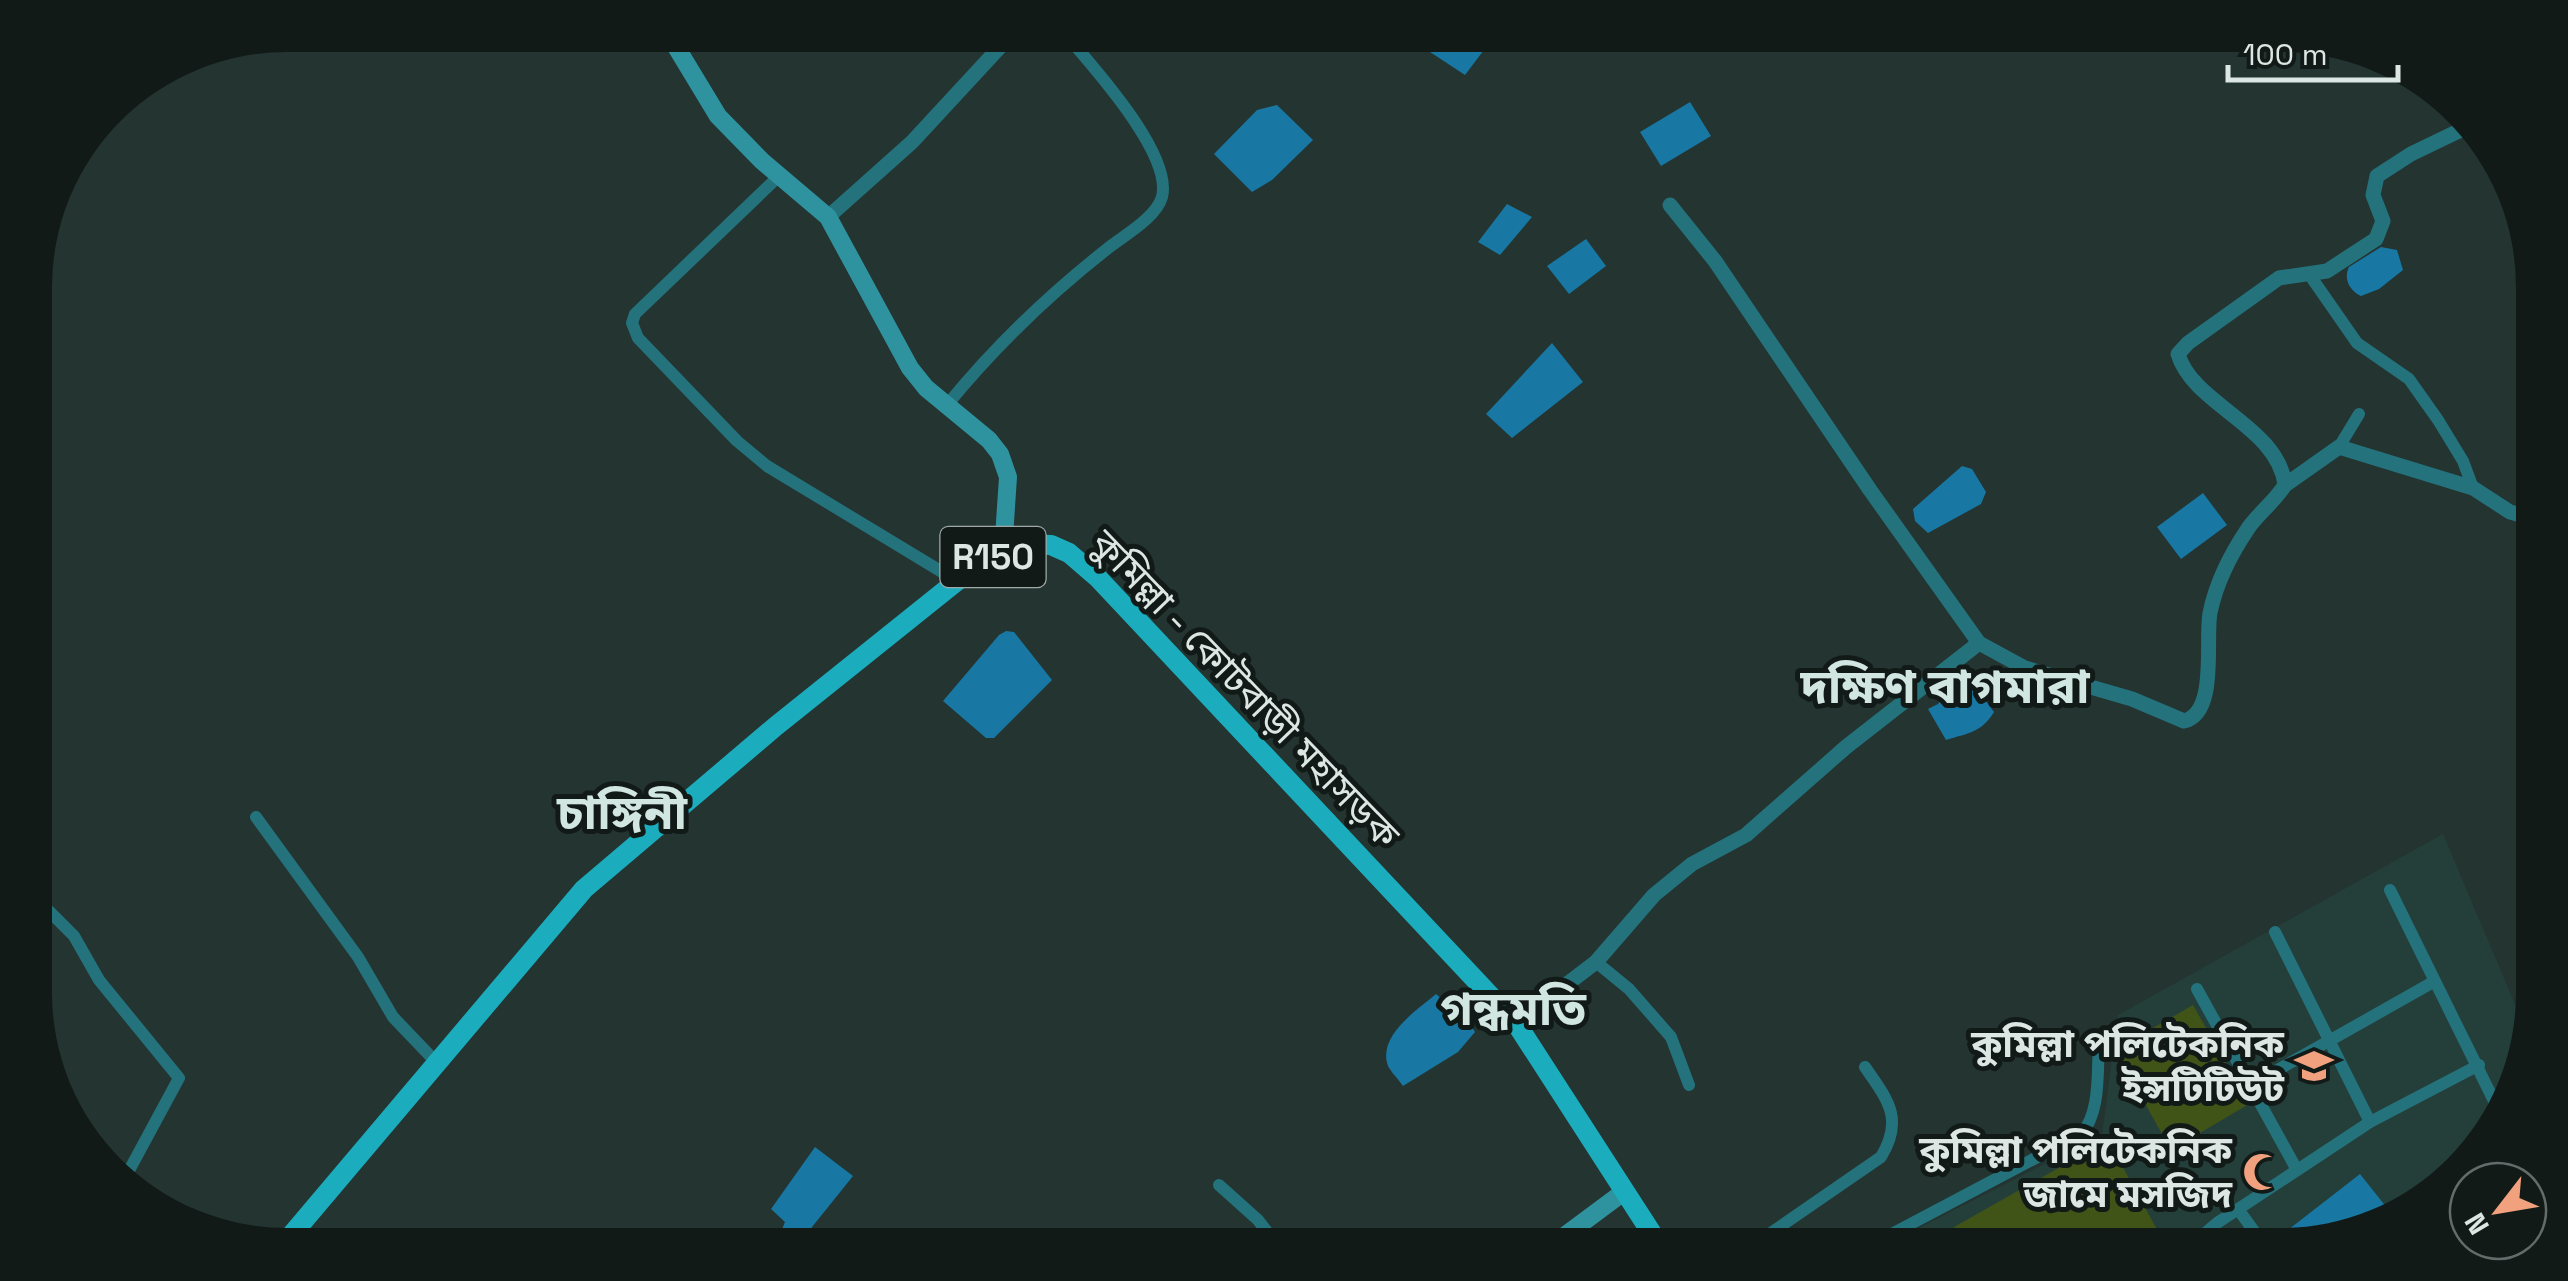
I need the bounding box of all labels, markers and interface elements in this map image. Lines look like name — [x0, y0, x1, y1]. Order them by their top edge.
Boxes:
scale bar — [2228, 20, 2398, 82]
text: 100 m — [2243, 35, 2328, 74]
street label: কুমিল্লা - কোটবাড়ী মহাসড়ক — [1080, 519, 1410, 859]
road number: R150 — [940, 527, 1046, 587]
district label: দক্ষিণ বাগমারা — [1800, 656, 2091, 717]
district label: চাঙ্গিনী — [556, 782, 688, 843]
district label: গন্ধমতি — [1440, 978, 1587, 1039]
place label: কুমিল্লা পলিটেকনিক ইন্সটিটিউট — [1970, 1020, 2285, 1112]
school or university icon: কুমিল্লা পলিটেকনিক ইন্সটিটিউট — [2293, 1045, 2335, 1087]
place label: কুমিল্লা পলিটেকনিক জামে মসজিদ — [1918, 1126, 2233, 1218]
mosque icon: কুমিল্লা পলিটেকনিক জামে মসজিদ — [2241, 1151, 2283, 1193]
north arrow — [2448, 1161, 2548, 1261]
text: N — [2456, 1207, 2497, 1241]

